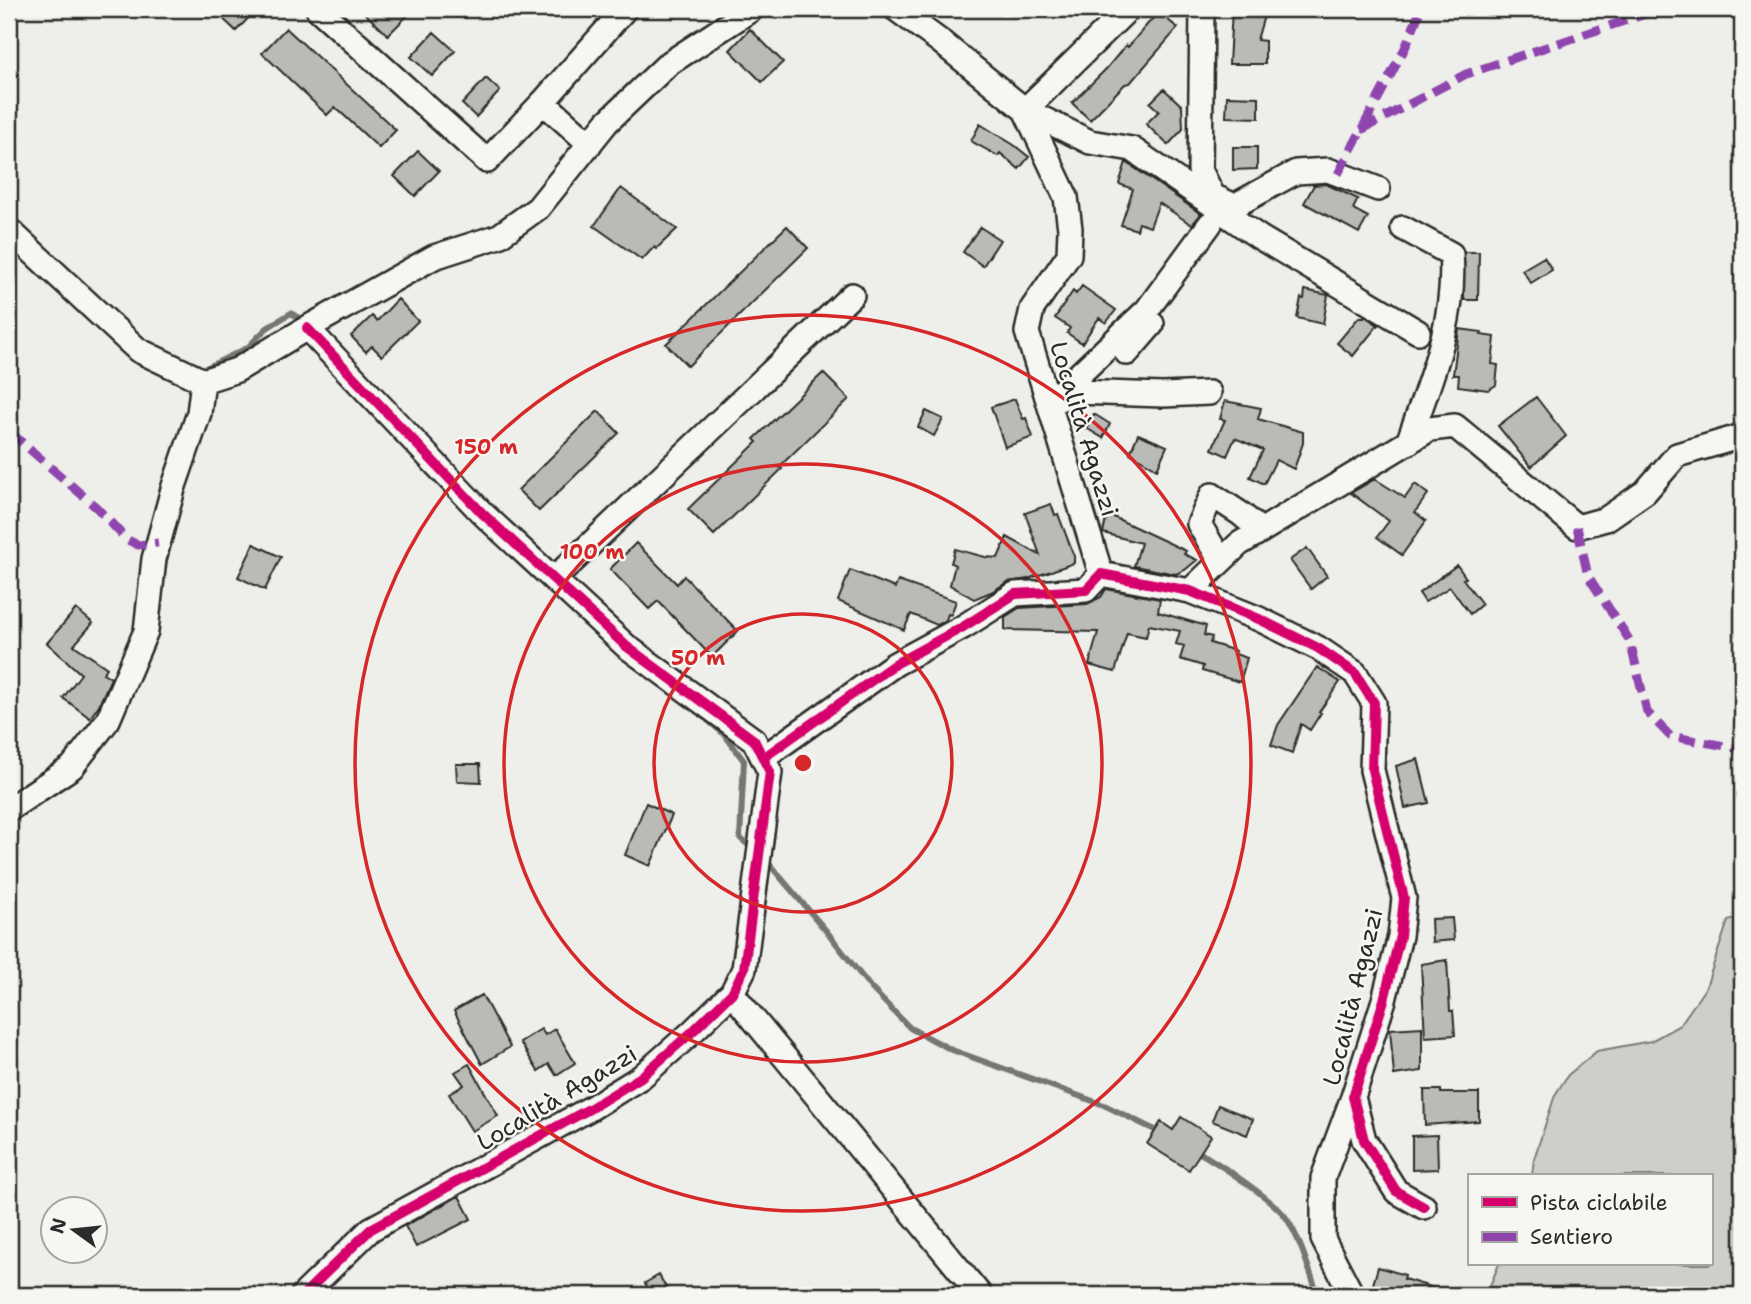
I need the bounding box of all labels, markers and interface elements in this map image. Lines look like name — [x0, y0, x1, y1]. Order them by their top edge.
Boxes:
street label: Località Agazzi — [1042, 338, 1126, 520]
text: 150 m — [454, 433, 518, 461]
text: 100 m — [560, 538, 624, 566]
text: 50 m — [671, 644, 725, 672]
centre of rings — [791, 751, 815, 775]
street label: Località Agazzi — [1316, 905, 1390, 1089]
street label: Località Agazzi — [471, 1038, 643, 1158]
legend — [1468, 1174, 1712, 1266]
text: Pista ciclabile — [1530, 1189, 1668, 1217]
north arrow — [38, 1196, 108, 1266]
text: N — [44, 1215, 72, 1236]
text: Sentiero — [1530, 1223, 1613, 1251]

